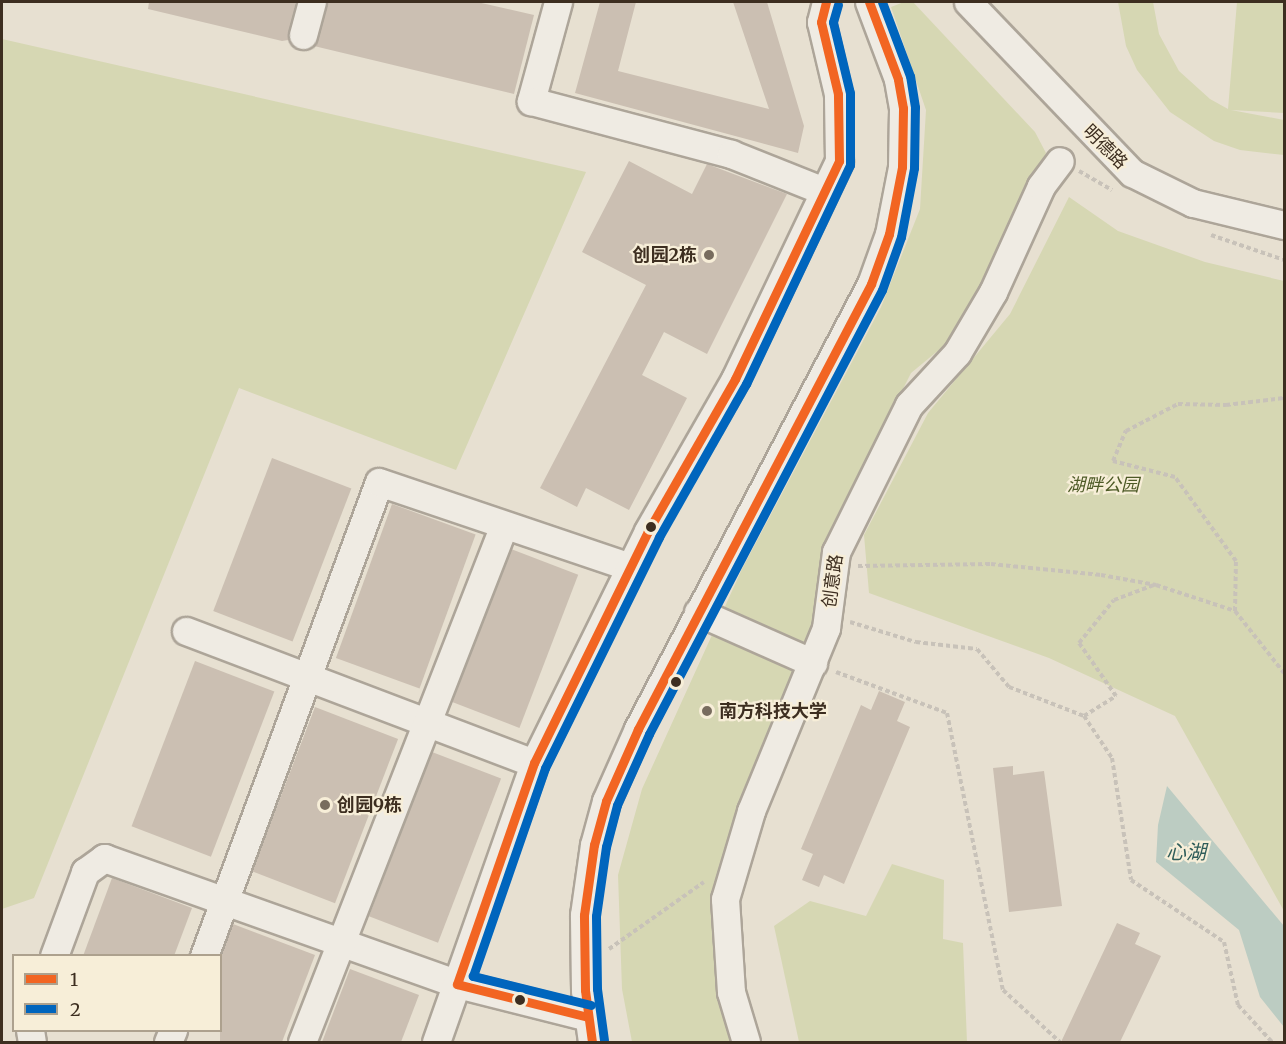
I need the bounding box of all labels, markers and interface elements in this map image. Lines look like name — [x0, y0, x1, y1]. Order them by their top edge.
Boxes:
street label: 明德路 — [1078, 120, 1132, 174]
place label: 创园2栋 — [632, 244, 697, 266]
marker: 创园2栋 — [702, 248, 716, 262]
park label: 湖畔公园 — [1067, 474, 1139, 496]
unlabelled marker — [645, 521, 657, 533]
street label: 创意路 — [819, 553, 847, 609]
unlabelled marker — [670, 676, 682, 688]
place label: 南方科技大学 — [719, 700, 827, 722]
marker: 南方科技大学 — [700, 704, 714, 718]
place label: 创园9栋 — [337, 794, 402, 816]
marker: 创园9栋 — [318, 798, 332, 812]
water label: 心湖 — [1166, 839, 1206, 863]
legend — [12, 954, 222, 1032]
text: 1 — [70, 968, 78, 991]
unlabelled marker — [514, 994, 526, 1006]
text: 2 — [70, 998, 81, 1021]

